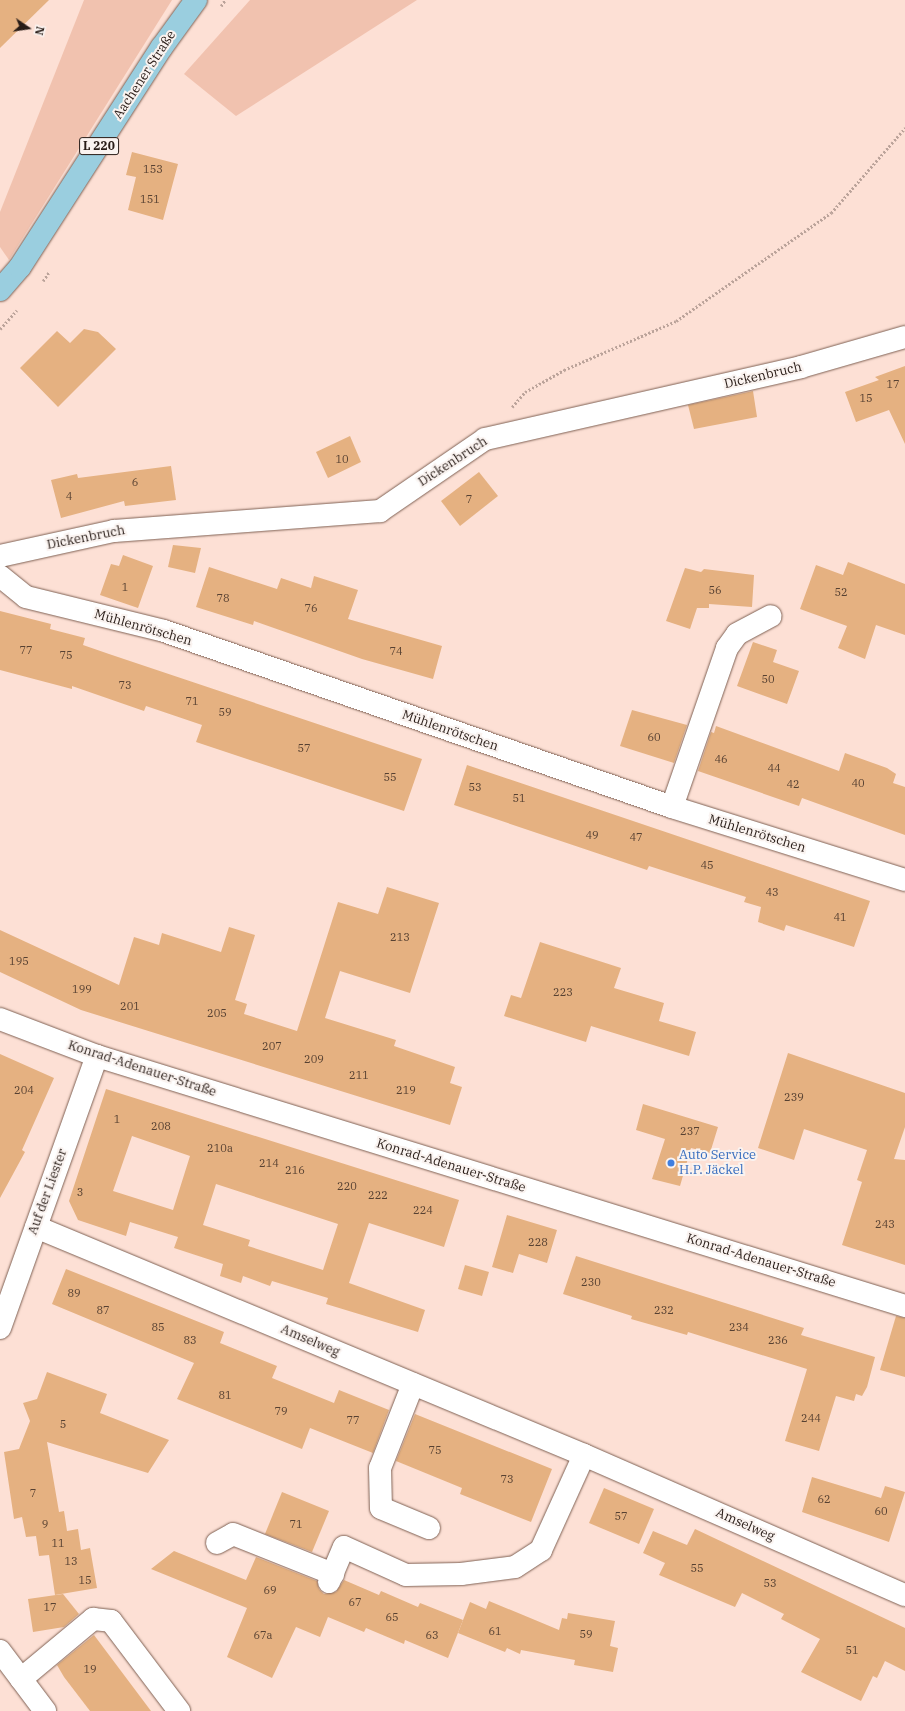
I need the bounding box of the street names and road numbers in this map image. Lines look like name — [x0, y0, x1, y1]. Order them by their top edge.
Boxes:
street label: Aachener Straße — [111, 28, 179, 122]
road number: L 220 — [79, 136, 119, 156]
street label: Dickenbruch — [723, 359, 803, 393]
street label: Dickenbruch — [415, 434, 491, 490]
street label: Dickenbruch — [46, 523, 126, 553]
street label: Mühlenrötschen — [92, 607, 194, 649]
street label: Mühlenrötschen — [400, 707, 500, 755]
street label: Mühlenrötschen — [707, 812, 807, 856]
street label: Konrad-Adenauer-Straße — [66, 1038, 218, 1100]
street label: Konrad-Adenauer-Straße — [375, 1136, 527, 1196]
street label: Auf der Liester — [25, 1147, 71, 1237]
street label: Konrad-Adenauer-Straße — [685, 1231, 837, 1291]
street label: Amselweg — [278, 1322, 342, 1360]
street label: Amselweg — [713, 1505, 777, 1545]

